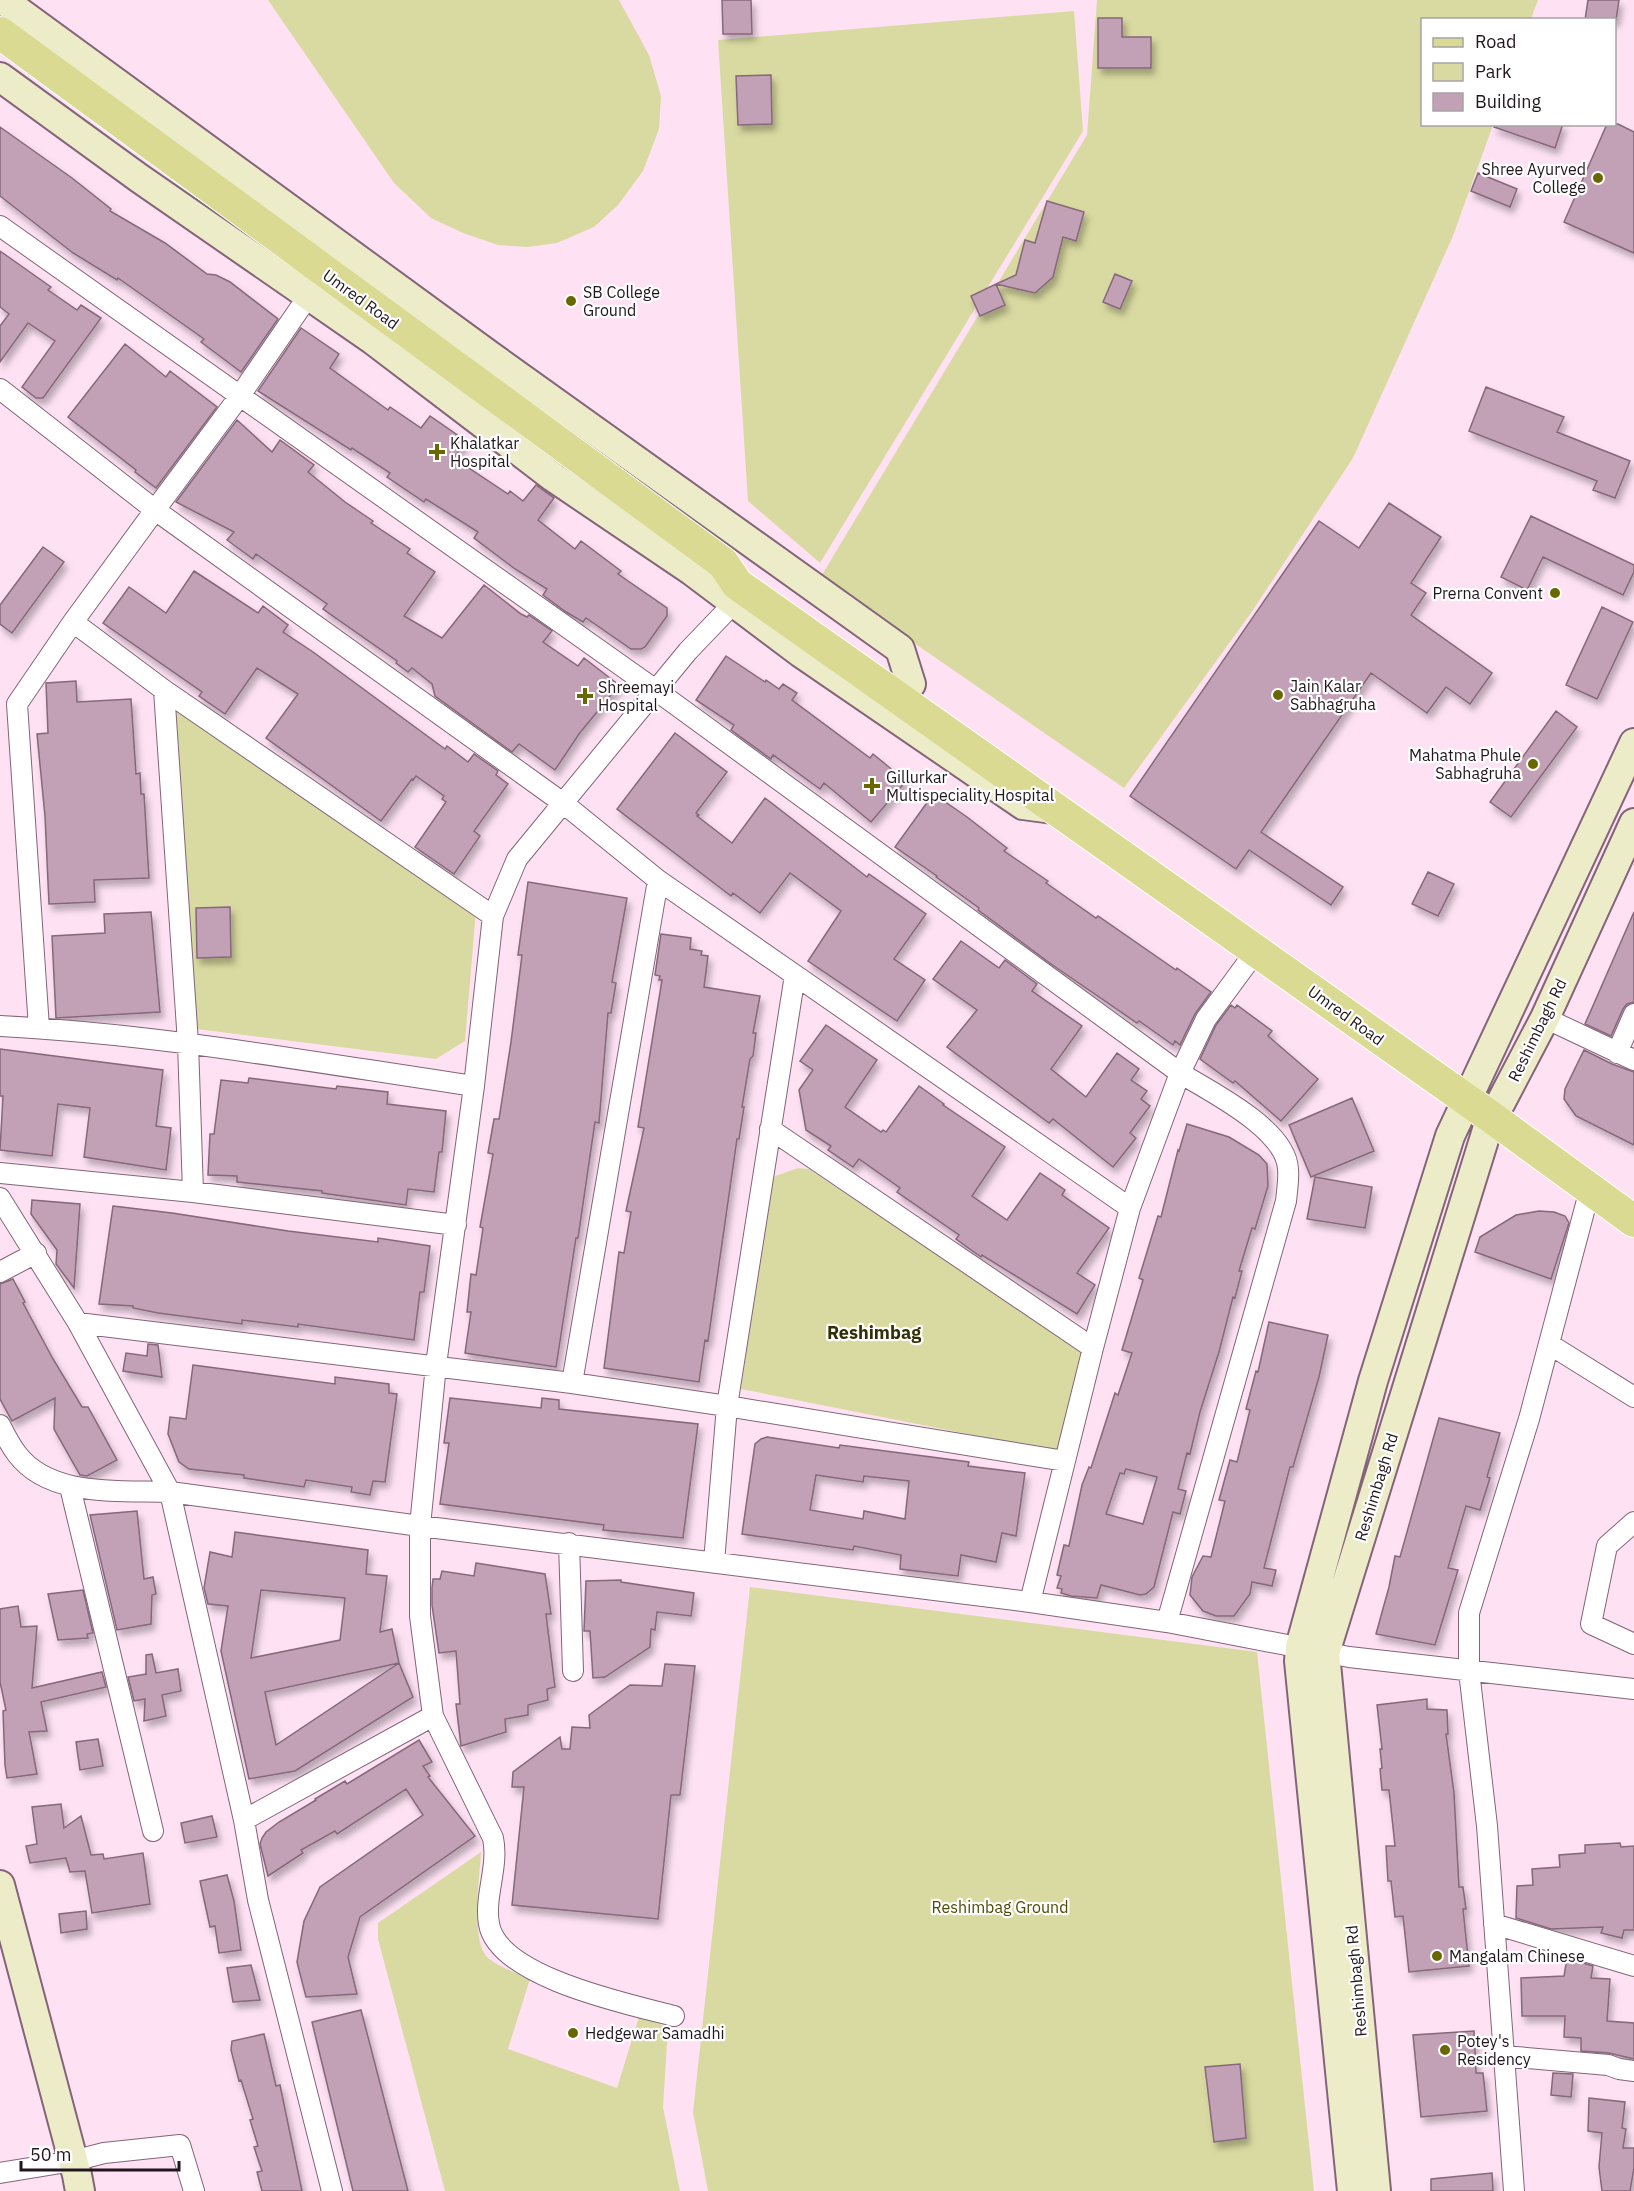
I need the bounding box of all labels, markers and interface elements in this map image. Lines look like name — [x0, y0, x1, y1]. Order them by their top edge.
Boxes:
legend — [1421, 18, 1616, 126]
text: Road — [1475, 30, 1516, 53]
text: Park — [1475, 60, 1512, 83]
text: Building — [1475, 90, 1542, 113]
place label: Shree Ayurved College — [1482, 159, 1586, 197]
marker: Shree Ayurved College — [1591, 171, 1605, 185]
street label: Umred Road — [319, 265, 403, 333]
place label: SB College Ground — [583, 282, 660, 320]
marker: SB College Ground — [564, 294, 578, 308]
place label: Khalatkar Hospital — [450, 433, 519, 471]
marker: Khalatkar Hospital — [428, 443, 446, 461]
place label: Prerna Convent — [1433, 583, 1543, 603]
marker: Prerna Convent — [1548, 586, 1562, 600]
place label: Jain Kalar Sabhagruha — [1290, 676, 1376, 714]
place label: Shreemayi Hospital — [598, 677, 674, 715]
marker: Shreemayi Hospital — [576, 687, 594, 705]
marker: Jain Kalar Sabhagruha — [1271, 688, 1285, 702]
place label: Mahatma Phule Sabhagruha — [1409, 745, 1521, 783]
marker: Mahatma Phule Sabhagruha — [1526, 757, 1540, 771]
place label: Gillurkar Multispeciality Hospital — [886, 767, 1054, 805]
marker: Gillurkar Multispeciality Hospital — [863, 777, 881, 795]
street label: Reshimbagh Rd — [1503, 975, 1571, 1085]
street label: Umred Road — [1304, 981, 1388, 1049]
district label: Reshimbag — [827, 1321, 921, 1344]
street label: Reshimbagh Rd — [1350, 1430, 1402, 1544]
park label: Reshimbag Ground — [931, 1897, 1069, 1917]
street label: Reshimbagh Rd — [1341, 1924, 1371, 2038]
place label: Mangalam Chinese — [1449, 1946, 1585, 1966]
marker: Mangalam Chinese — [1430, 1949, 1444, 1963]
place label: Hedgewar Samadhi — [585, 2023, 725, 2043]
marker: Hedgewar Samadhi — [566, 2026, 580, 2040]
place label: Potey's Residency — [1457, 2031, 1531, 2069]
marker: Potey's Residency — [1438, 2043, 1452, 2057]
scale bar — [21, 2134, 178, 2172]
text: 50 m — [30, 2143, 72, 2166]

